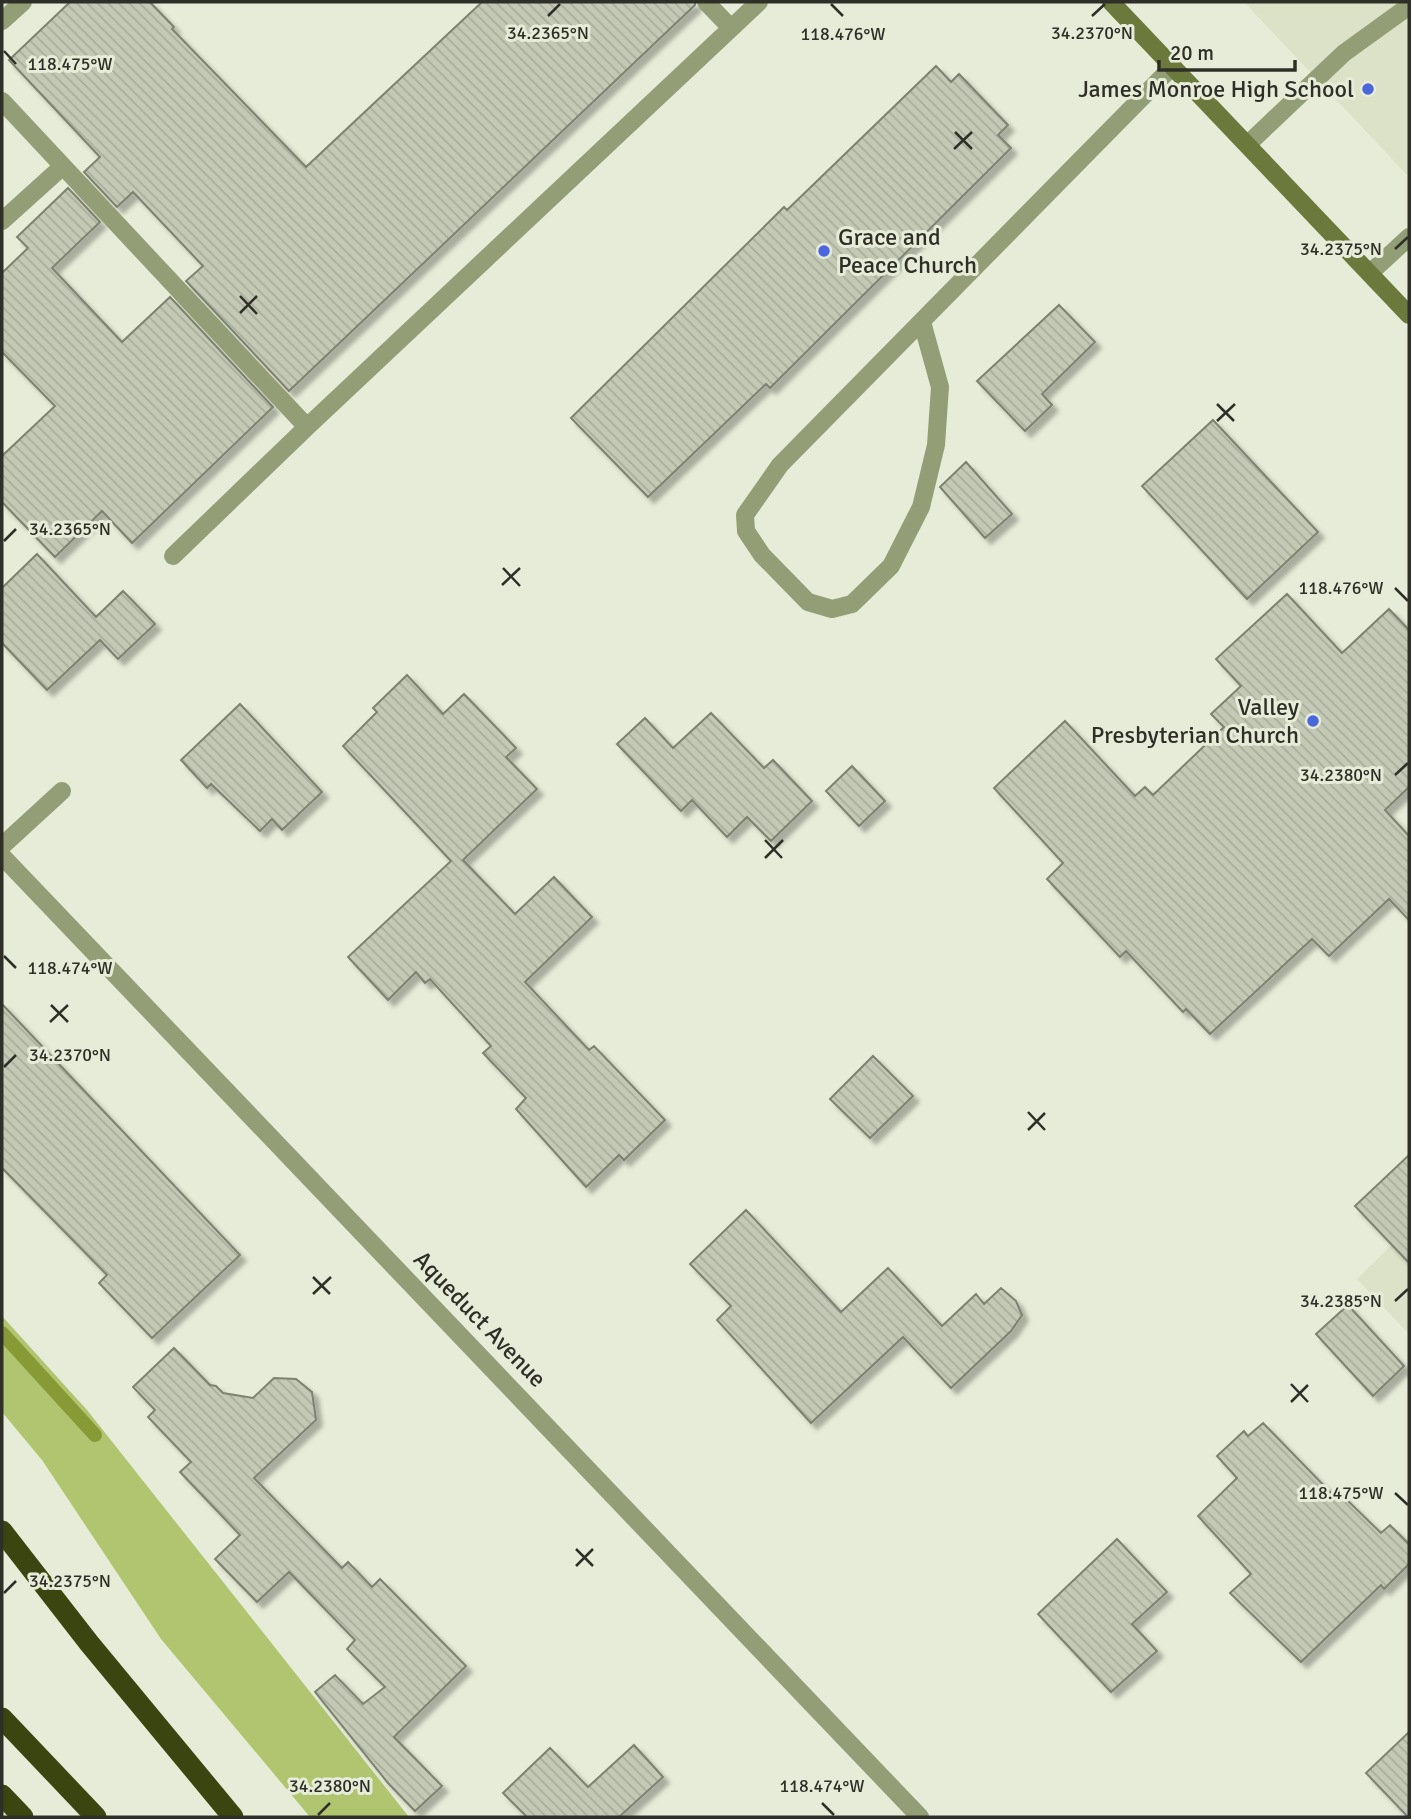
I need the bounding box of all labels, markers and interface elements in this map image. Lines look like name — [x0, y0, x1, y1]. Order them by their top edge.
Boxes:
text: 34.2365°N — [507, 22, 589, 44]
text: 34.2370°N — [1051, 22, 1133, 44]
text: 118.476°W — [800, 23, 886, 45]
scale bar — [1159, 28, 1296, 72]
text: 20 m — [1170, 40, 1214, 66]
text: 118.475°W — [27, 53, 113, 75]
place label: James Monroe High School — [1078, 74, 1354, 104]
marker: James Monroe High School — [1360, 81, 1376, 97]
place label: Grace and Peace Church — [838, 222, 977, 280]
text: 34.2375°N — [1300, 238, 1382, 260]
marker: Grace and Peace Church — [816, 243, 832, 259]
text: 34.2365°N — [29, 518, 111, 540]
text: 118.476°W — [1298, 577, 1384, 599]
place label: Valley Presbyterian Church — [1091, 692, 1299, 750]
marker: Valley Presbyterian Church — [1305, 713, 1321, 729]
text: 34.2380°N — [1300, 764, 1382, 786]
text: 118.474°W — [27, 957, 113, 979]
text: 34.2370°N — [29, 1044, 111, 1066]
street label: Aqueduct Avenue — [407, 1245, 553, 1393]
text: 34.2385°N — [1300, 1290, 1382, 1312]
text: 118.475°W — [1298, 1482, 1384, 1504]
text: 34.2375°N — [29, 1570, 111, 1592]
text: 34.2380°N — [289, 1775, 371, 1797]
text: 118.474°W — [779, 1775, 865, 1797]

